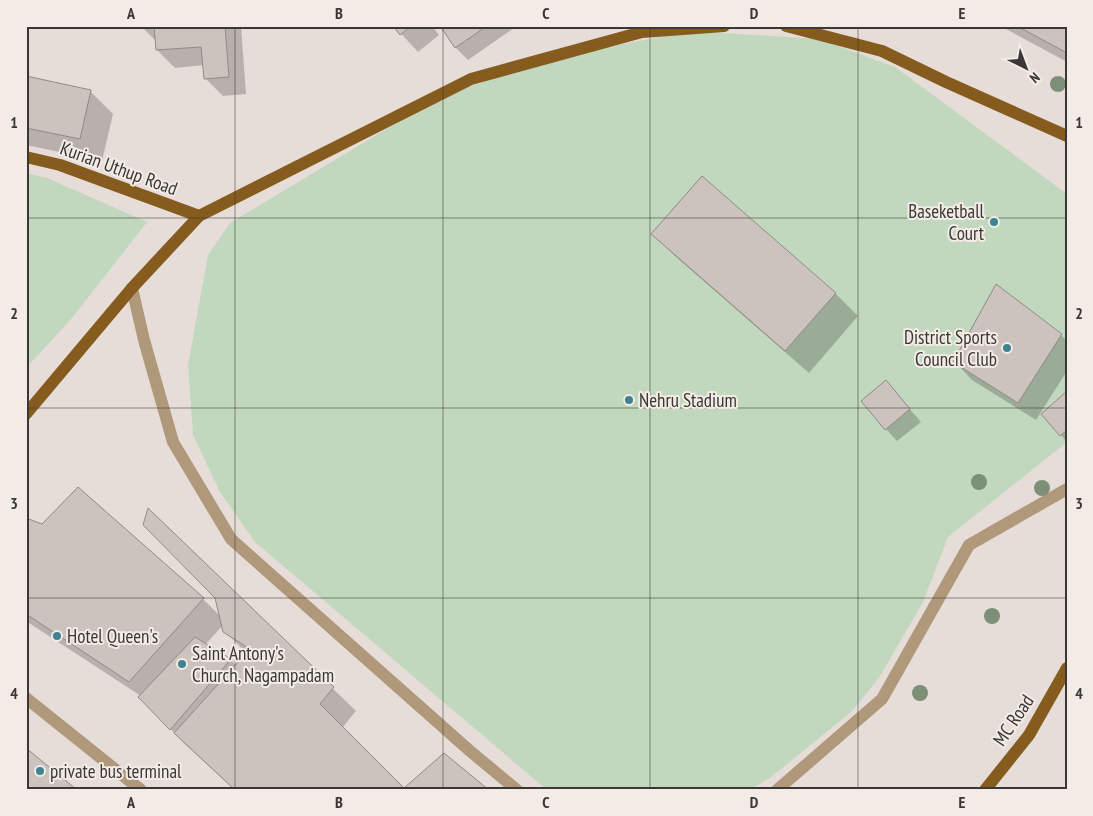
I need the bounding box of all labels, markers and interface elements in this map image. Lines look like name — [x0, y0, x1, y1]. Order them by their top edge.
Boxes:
text: A — [126, 3, 136, 23]
text: B — [335, 3, 343, 23]
text: C — [542, 3, 550, 23]
text: D — [750, 3, 759, 23]
text: E — [959, 3, 966, 23]
north arrow — [1000, 42, 1050, 92]
text: N — [1026, 68, 1044, 87]
text: 1 — [10, 112, 18, 132]
text: 1 — [1075, 112, 1083, 132]
street label: Kurian Uthup Road — [57, 136, 181, 200]
place label: Baseketball Court — [908, 199, 985, 245]
marker: Baseketball Court — [988, 216, 1000, 228]
text: 2 — [10, 303, 18, 323]
text: 2 — [1075, 303, 1083, 323]
place label: District Sports Council Club — [904, 325, 997, 371]
marker: District Sports Council Club — [1001, 342, 1013, 354]
place label: Nehru Stadium — [639, 388, 737, 412]
marker: Nehru Stadium — [623, 394, 635, 406]
text: 3 — [10, 493, 18, 513]
text: 3 — [1075, 493, 1083, 513]
place label: Hotel Queen's — [67, 624, 158, 648]
marker: Hotel Queen's — [51, 630, 63, 642]
place label: Saint Antony's Church, Nagampadam — [192, 641, 334, 687]
marker: Saint Antony's Church, Nagampadam — [176, 658, 188, 670]
text: 4 — [10, 683, 18, 703]
text: 4 — [1075, 683, 1083, 703]
street label: MC Road — [987, 690, 1039, 750]
place label: private bus terminal — [50, 759, 182, 783]
marker: private bus terminal — [34, 765, 46, 777]
text: A — [126, 792, 136, 812]
text: B — [335, 792, 343, 812]
text: C — [542, 792, 550, 812]
text: D — [750, 792, 759, 812]
text: E — [959, 792, 966, 812]

